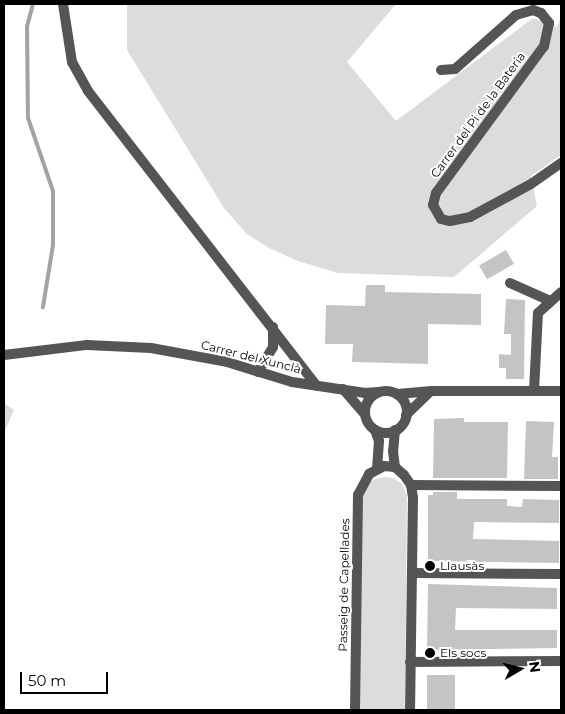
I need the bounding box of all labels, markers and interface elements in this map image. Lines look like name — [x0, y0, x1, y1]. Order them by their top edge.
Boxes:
street label: Carrer del Pi de la Bateria — [428, 49, 528, 181]
street label: Carrer del Xunclà — [200, 338, 302, 376]
street label: Passeig de Capellades — [336, 518, 352, 652]
place label: Llausàs — [440, 559, 484, 573]
marker: Llausàs — [424, 560, 436, 572]
north arrow — [495, 644, 545, 694]
place label: Els socs — [440, 646, 486, 660]
marker: Els socs — [424, 647, 436, 659]
text: N — [525, 660, 545, 674]
scale bar — [22, 662, 110, 694]
text: 50 m — [28, 671, 66, 690]

